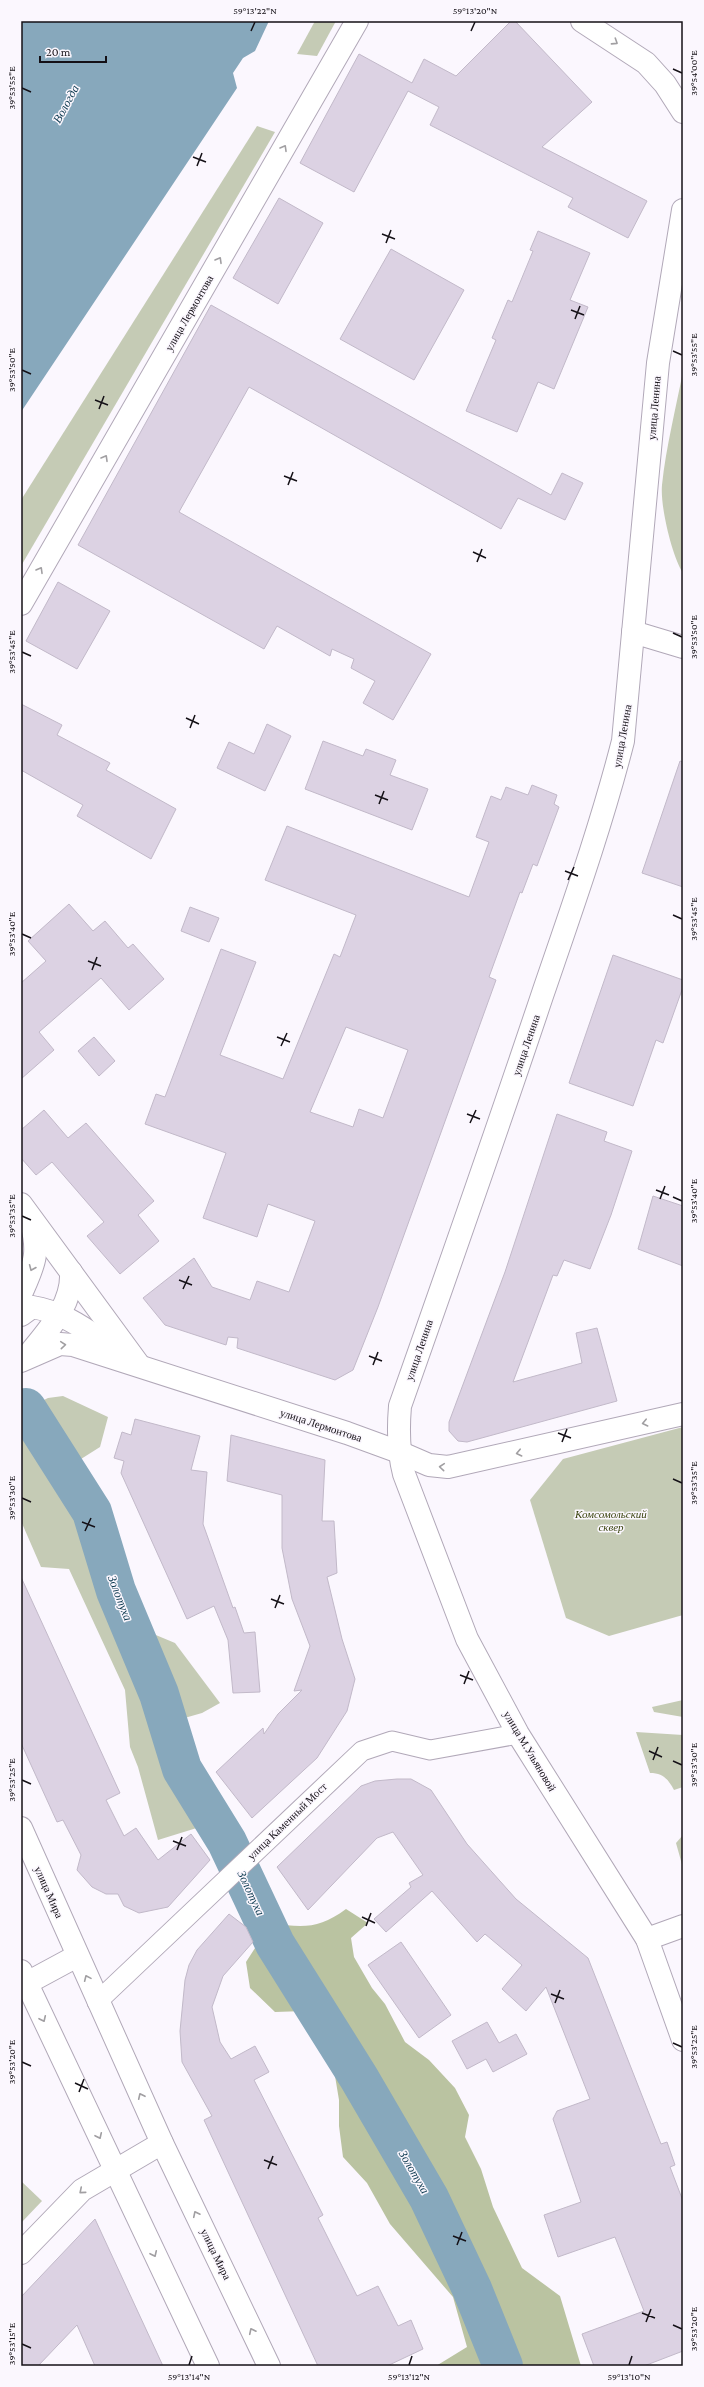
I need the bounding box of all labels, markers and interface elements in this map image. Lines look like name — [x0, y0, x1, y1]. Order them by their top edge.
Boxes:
text: 59°13'22"N — [233, 5, 277, 16]
text: 59°13'20"N — [453, 5, 498, 16]
one-way arrow — [611, 37, 618, 45]
scale bar — [40, 38, 106, 64]
text: 20 m — [46, 45, 71, 59]
text: 39°54'00"E — [688, 50, 699, 96]
text: 39°53'55"E — [6, 66, 17, 110]
water label: Вологда — [50, 83, 82, 125]
one-way arrow — [280, 144, 287, 152]
one-way arrow — [215, 257, 222, 264]
street label: улица Лермонтова — [162, 273, 216, 353]
text: 39°53'55"E — [688, 333, 699, 377]
text: 39°53'50"E — [6, 347, 17, 392]
street label: улица Ленина — [645, 375, 663, 440]
one-way arrow — [101, 455, 108, 462]
one-way arrow — [36, 567, 43, 574]
text: 39°53'50"E — [688, 614, 699, 659]
text: 39°53'45"E — [6, 630, 17, 674]
street label: улица Ленина — [611, 703, 633, 769]
text: 39°53'45"E — [688, 897, 699, 941]
text: 39°53'40"E — [6, 911, 17, 956]
street label: улица Ленина — [510, 1013, 542, 1077]
text: 39°53'40"E — [688, 1178, 699, 1223]
text: 39°53'35"E — [6, 1194, 17, 1238]
one-way arrow — [29, 1264, 37, 1272]
street label: улица Ленина — [403, 1318, 435, 1382]
one-way arrow — [59, 1341, 66, 1350]
street label: улица Лермонтова — [279, 1406, 364, 1444]
one-way arrow — [642, 1419, 648, 1427]
one-way arrow — [515, 1448, 522, 1456]
text: 39°53'35"E — [688, 1461, 699, 1505]
one-way arrow — [439, 1462, 445, 1471]
text: 39°53'30"E — [6, 1475, 17, 1520]
park label: Комсомольский сквер — [574, 1508, 647, 1533]
water label: Золотуха — [105, 1573, 135, 1623]
street label: улица М.Ульяновой — [501, 1709, 559, 1793]
text: 39°53'30"E — [688, 1742, 699, 1787]
text: 39°53'25"E — [6, 1758, 17, 1802]
street label: улица Каменный Мост — [245, 1780, 329, 1862]
street label: улица Мира — [32, 1864, 66, 1920]
water label: Золотуха — [235, 1868, 267, 1918]
one-way arrow — [83, 1975, 91, 1982]
one-way arrow — [38, 2014, 46, 2022]
text: 39°53'25"E — [688, 2025, 699, 2069]
text: 39°53'20"E — [6, 2039, 17, 2084]
one-way arrow — [137, 2093, 145, 2100]
one-way arrow — [94, 2132, 102, 2139]
water label: Золотуха — [396, 2148, 432, 2196]
one-way arrow — [79, 2186, 87, 2193]
one-way arrow — [193, 2210, 201, 2218]
street label: улица Мира — [198, 2227, 234, 2282]
one-way arrow — [149, 2249, 157, 2257]
text: 39°53'20"E — [688, 2306, 699, 2351]
text: 39°53'15"E — [6, 2322, 17, 2365]
one-way arrow — [250, 2328, 257, 2335]
text: 59°13'14"N — [168, 2371, 211, 2382]
text: 59°13'12"N — [388, 2371, 431, 2382]
text: 59°13'10"N — [607, 2371, 651, 2382]

